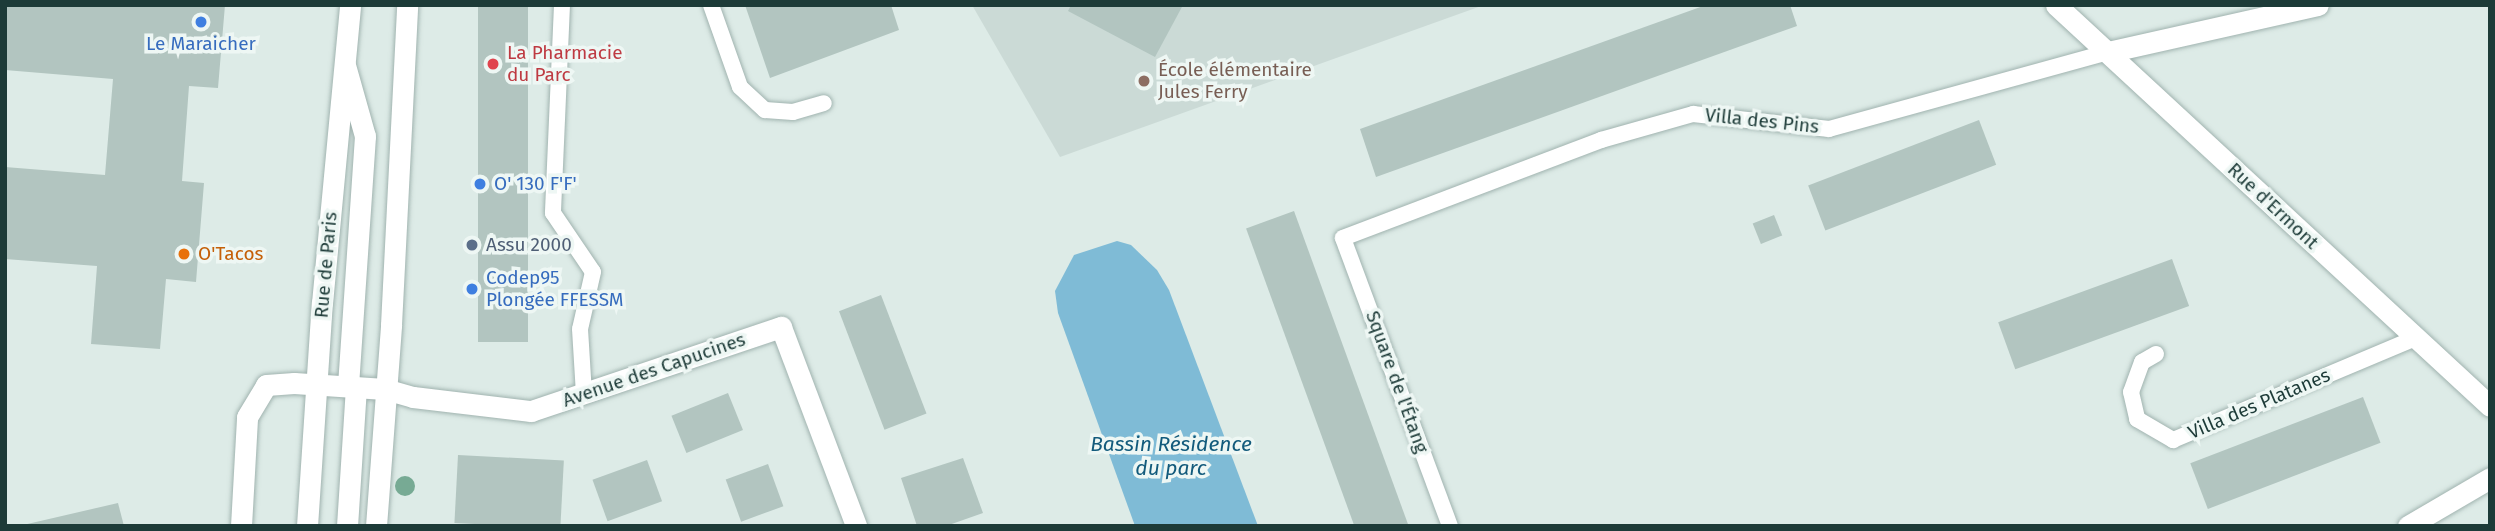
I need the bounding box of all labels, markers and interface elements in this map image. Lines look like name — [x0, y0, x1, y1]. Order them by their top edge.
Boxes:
marker: Le Maraicher — [193, 14, 209, 30]
place label: Le Maraicher — [146, 33, 256, 55]
place label: La Pharmacie du Parc — [507, 42, 623, 86]
marker: La Pharmacie du Parc — [485, 56, 501, 72]
place label: École élémentaire Jules Ferry — [1158, 59, 1312, 103]
marker: École élémentaire Jules Ferry — [1136, 73, 1152, 89]
street label: Villa des Pins — [1704, 104, 1820, 138]
street label: Rue d'Ermont — [2223, 158, 2323, 254]
place label: O' 130 F'F' — [494, 173, 577, 195]
marker: O' 130 F'F' — [472, 176, 488, 192]
street label: Rue de Paris — [310, 211, 342, 319]
place label: Assu 2000 — [486, 234, 572, 256]
marker: Assu 2000 — [464, 237, 480, 253]
place label: O'Tacos — [198, 243, 263, 265]
marker: O'Tacos — [176, 246, 192, 262]
place label: Codep95 Plongée FFESSM — [486, 267, 624, 311]
marker: Codep95 Plongée FFESSM — [464, 281, 480, 297]
street label: Square de l'Étang — [1361, 308, 1433, 456]
street label: Avenue des Capucines — [560, 328, 748, 412]
street label: Villa des Platanes — [2185, 364, 2333, 444]
water label: Bassin Résidence du parc — [1090, 431, 1252, 481]

